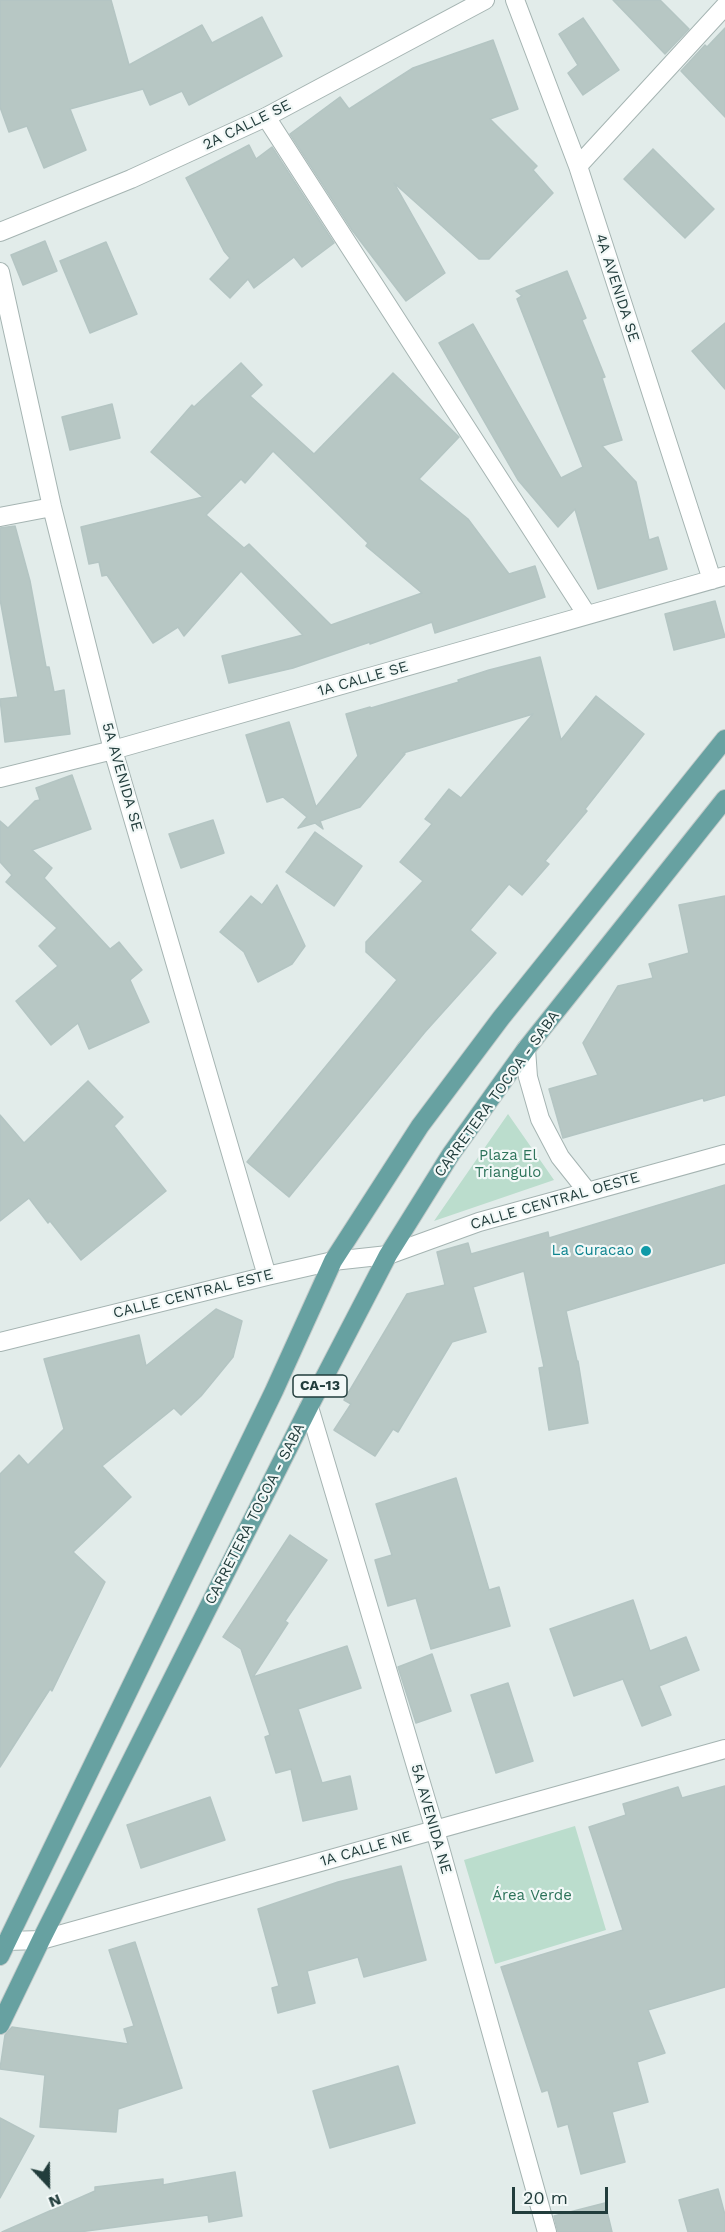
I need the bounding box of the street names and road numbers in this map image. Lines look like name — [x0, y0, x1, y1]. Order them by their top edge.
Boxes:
street label: 2A CALLE SE — [200, 96, 294, 154]
street label: 4A AVENIDA SE — [591, 232, 643, 344]
street label: 1A CALLE SE — [316, 658, 410, 700]
street label: 5A AVENIDA SE — [98, 721, 146, 833]
street label: CARRETERA TOCOA - SABA — [431, 1007, 563, 1181]
street label: CALLE CENTRAL OESTE — [468, 1168, 642, 1234]
street label: CALLE CENTRAL ESTE — [111, 1265, 275, 1323]
road number: CA-13 — [293, 1375, 347, 1397]
street label: CARRETERA TOCOA - SABA — [201, 1420, 309, 1608]
street label: 5A AVENIDA NE — [407, 1762, 455, 1876]
street label: 1A CALLE NE — [318, 1827, 414, 1871]

